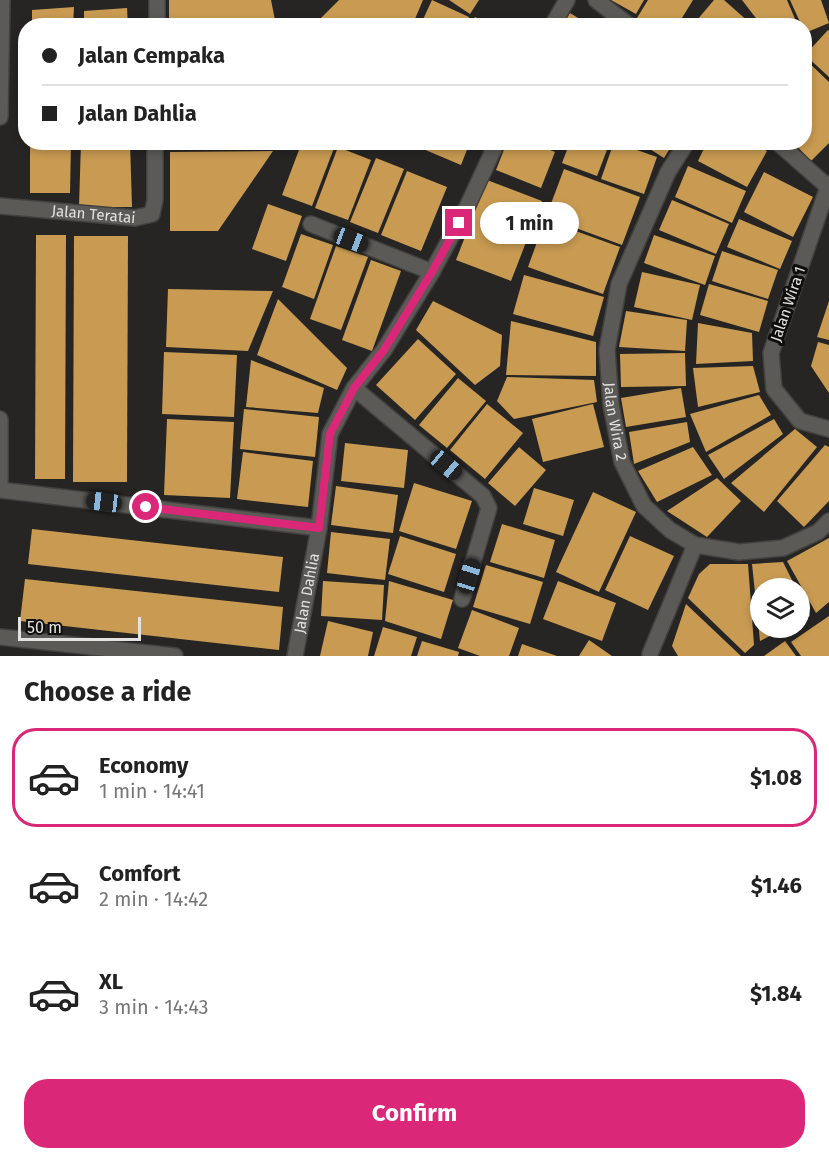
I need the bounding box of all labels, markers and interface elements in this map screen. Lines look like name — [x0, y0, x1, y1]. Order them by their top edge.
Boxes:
text: Jalan Cempaka — [78, 42, 225, 69]
text: Jalan Dahlia — [78, 100, 197, 127]
street label: Jalan Teratai — [51, 202, 136, 227]
callout: 1 min — [480, 202, 579, 244]
route end — [445, 209, 472, 236]
text: 1 min — [505, 211, 554, 235]
car — [331, 225, 371, 255]
street label: Jalan Wira 1 — [767, 264, 809, 344]
street label: Jalan Wira 2 — [600, 382, 631, 462]
car — [426, 447, 466, 483]
car — [85, 491, 123, 513]
route start — [132, 493, 159, 520]
street label: Jalan Dahlia — [290, 552, 323, 635]
car — [455, 556, 483, 596]
map controls — [750, 578, 810, 638]
button: layers — [750, 578, 810, 638]
scale bar — [18, 614, 141, 642]
text: 50 m — [27, 618, 62, 637]
text: Choose a ride — [24, 676, 191, 708]
icon: car — [27, 751, 81, 805]
text: Economy — [99, 752, 188, 779]
text: $1.08 — [750, 764, 802, 791]
text: 1 min · 14:41 — [99, 779, 205, 803]
icon: car — [27, 859, 81, 913]
text: Comfort — [99, 860, 180, 887]
text: $1.46 — [751, 872, 802, 899]
text: 2 min · 14:42 — [99, 887, 208, 911]
icon: car — [27, 967, 81, 1021]
text: XL — [99, 968, 123, 995]
text: $1.84 — [750, 980, 802, 1007]
text: 3 min · 14:43 — [99, 995, 208, 1019]
button: Confirm — [24, 1079, 805, 1148]

